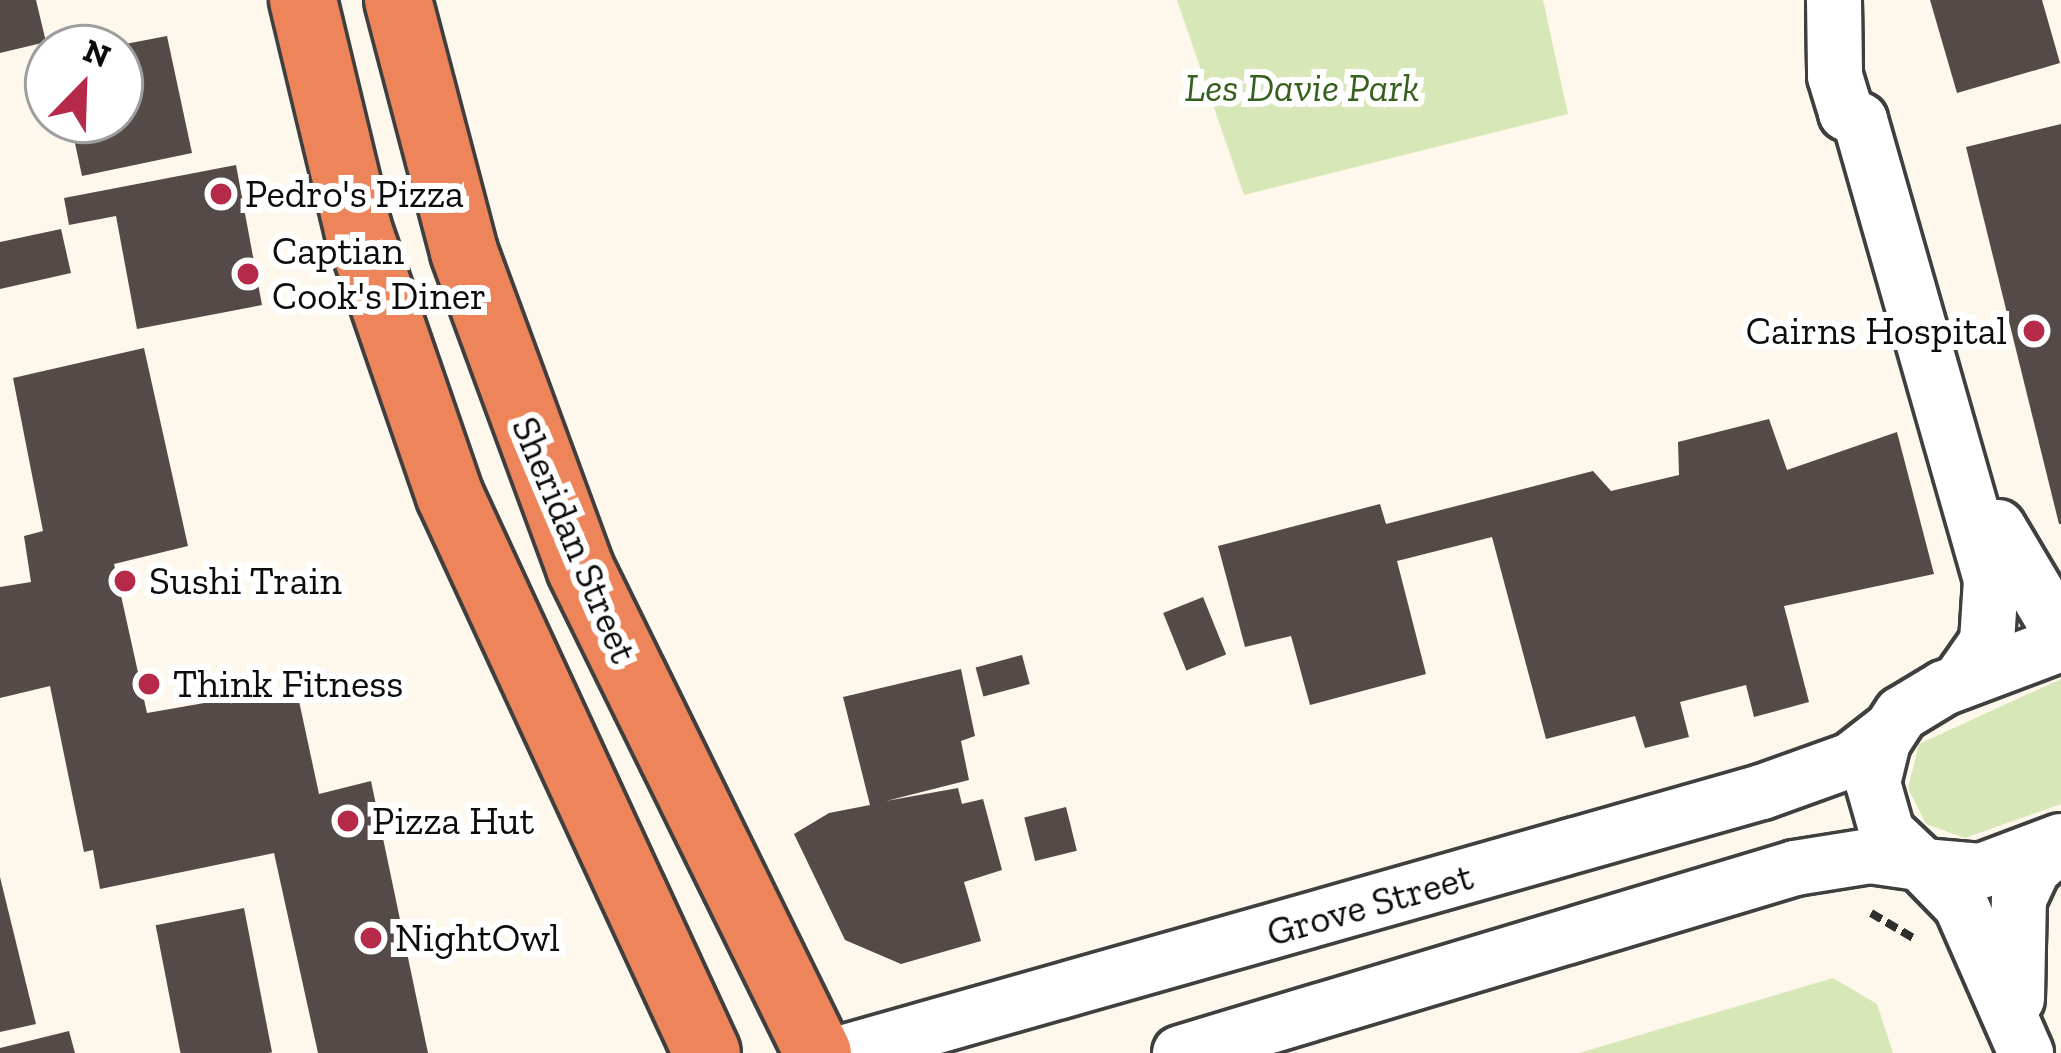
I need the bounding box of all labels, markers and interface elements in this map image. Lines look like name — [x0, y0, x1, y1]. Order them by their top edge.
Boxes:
north arrow — [24, 24, 144, 144]
text: N — [78, 30, 116, 76]
park label: Les Davie Park — [1185, 65, 1419, 111]
place label: Pedro's Pizza — [245, 171, 464, 217]
marker: Pedro's Pizza — [208, 181, 234, 207]
place label: Captian Cook's Diner — [272, 229, 486, 320]
marker: Captian Cook's Diner — [235, 261, 261, 287]
place label: Cairns Hospital — [1746, 308, 2007, 354]
marker: Cairns Hospital — [2018, 315, 2050, 347]
street label: Sheridan Street — [501, 410, 647, 670]
place label: Sushi Train — [149, 558, 342, 604]
marker: Sushi Train — [112, 568, 138, 594]
place label: Think Fitness — [173, 661, 403, 707]
marker: Think Fitness — [136, 671, 162, 697]
place label: Pizza Hut — [372, 798, 534, 844]
marker: Pizza Hut — [335, 808, 361, 834]
street label: Grove Street — [1262, 853, 1478, 957]
place label: NightOwl — [395, 915, 560, 961]
marker: NightOwl — [358, 925, 384, 951]

